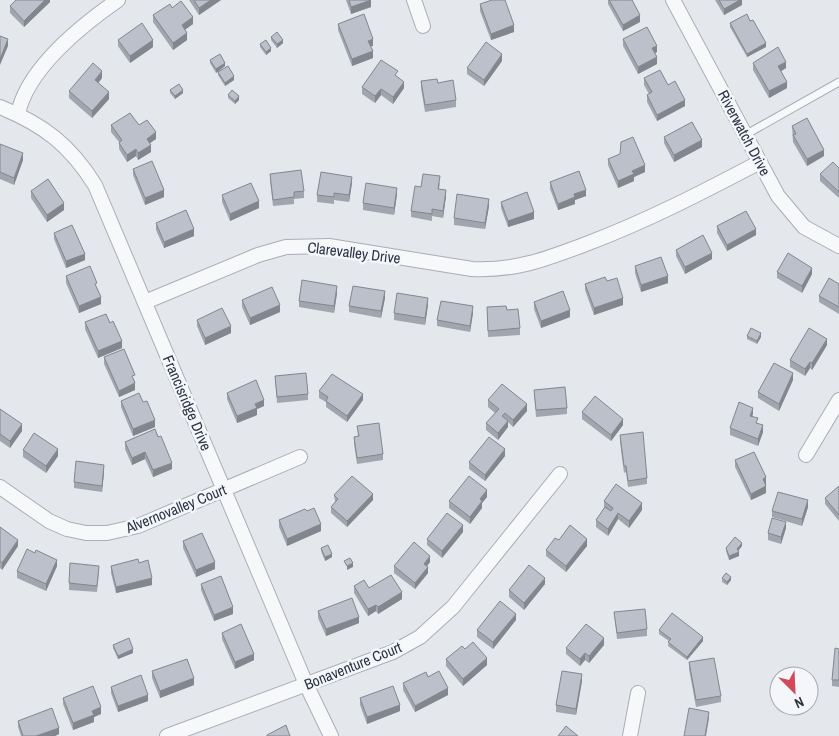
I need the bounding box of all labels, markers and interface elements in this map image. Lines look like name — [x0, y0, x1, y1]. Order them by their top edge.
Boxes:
street label: Riverwatch Drive — [713, 86, 776, 179]
street label: Clarevalley Drive — [306, 236, 402, 269]
street label: Francisridge Drive — [158, 352, 217, 454]
street label: Alvernovalley Court — [122, 479, 230, 539]
street label: Bonaventure Court — [301, 636, 405, 695]
north arrow — [769, 666, 819, 716]
text: N — [792, 693, 807, 713]

